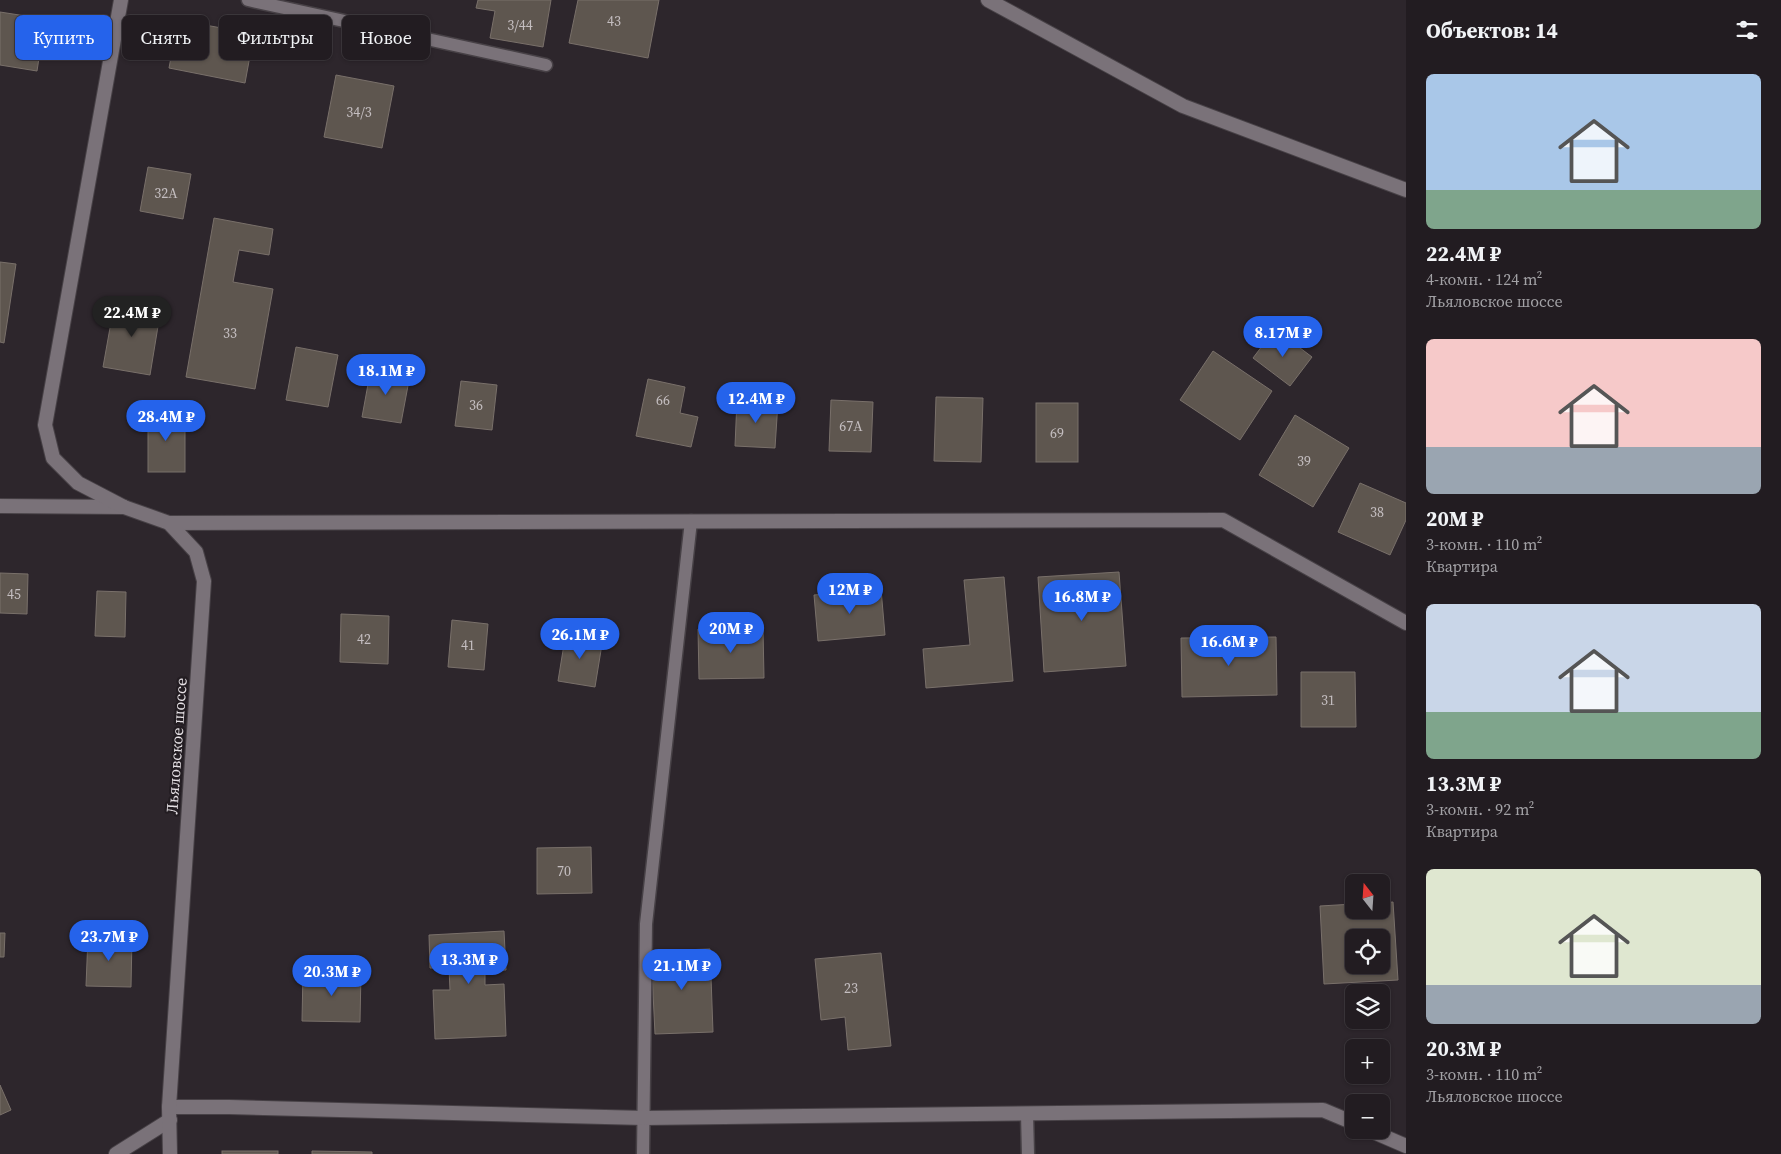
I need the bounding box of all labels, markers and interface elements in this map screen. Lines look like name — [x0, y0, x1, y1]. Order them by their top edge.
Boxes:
house number: 43 — [607, 11, 621, 31]
chip: Купить — [15, 15, 112, 60]
chip: Снять — [122, 15, 209, 60]
chip: Фильтры — [219, 15, 332, 60]
chip: Новое — [342, 15, 430, 60]
house number: 3/44 — [507, 15, 533, 35]
text: Объектов: 14 — [1426, 16, 1558, 45]
icon: filters — [1733, 16, 1761, 44]
house number: 34/3 — [346, 102, 372, 122]
icon: home — [1549, 106, 1639, 196]
house number: 32А — [154, 183, 178, 203]
text: 22.4M ₽ — [1426, 239, 1501, 268]
text: 4-комн. · 124 m² — [1426, 268, 1542, 290]
text: Льяловское шоссе — [1426, 290, 1563, 312]
pin: 22.4M ₽ — [86, 296, 178, 338]
text: 22.4M ₽ — [103, 301, 161, 323]
pin: 8.17M ₽ — [1237, 316, 1329, 358]
text: 8.17M ₽ — [1254, 321, 1312, 343]
house number: 33 — [223, 323, 237, 343]
pin: 18.1M ₽ — [340, 354, 432, 396]
text: 18.1M ₽ — [357, 359, 415, 381]
icon: home — [1549, 371, 1639, 461]
pin: 12.4M ₽ — [710, 382, 802, 424]
text: 12.4M ₽ — [727, 387, 785, 409]
house number: 66 — [656, 390, 670, 410]
house number: 36 — [469, 395, 483, 415]
pin: 28.4M ₽ — [120, 400, 212, 442]
text: 28.4M ₽ — [137, 405, 195, 427]
house number: 67А — [839, 416, 863, 436]
house number: 69 — [1050, 423, 1064, 443]
house number: 39 — [1297, 451, 1311, 471]
house number: 38 — [1370, 502, 1384, 522]
text: 20M ₽ — [1426, 504, 1483, 533]
text: 3-комн. · 110 m² — [1426, 533, 1542, 555]
text: Квартира — [1426, 555, 1498, 577]
pin: 12M ₽ — [815, 572, 885, 615]
text: 12M ₽ — [828, 578, 872, 600]
pin: 16.8M ₽ — [1036, 580, 1128, 622]
house number: 45 — [7, 584, 21, 604]
text: 16.8M ₽ — [1053, 585, 1111, 607]
pin: 20M ₽ — [696, 612, 766, 654]
text: 20M ₽ — [709, 617, 753, 639]
pin: 26.1M ₽ — [534, 618, 626, 660]
text: 26.1M ₽ — [551, 623, 609, 645]
pin: 16.6M ₽ — [1183, 624, 1275, 667]
house number: 42 — [357, 629, 371, 649]
text: 16.6M ₽ — [1200, 630, 1258, 652]
house number: 41 — [461, 635, 475, 655]
icon: home — [1549, 636, 1639, 726]
street label: Льяловское шоссе — [160, 677, 192, 815]
house number: 31 — [1321, 690, 1335, 710]
text: 13.3M ₽ — [1426, 769, 1501, 798]
text: 3-комн. · 92 m² — [1426, 798, 1534, 820]
text: Квартира — [1426, 820, 1498, 842]
house number: 70 — [557, 861, 571, 881]
north arrow — [1345, 874, 1390, 919]
map controls — [1345, 874, 1390, 1139]
icon: home — [1549, 901, 1639, 991]
pin: 23.7M ₽ — [63, 920, 155, 962]
text: 23.7M ₽ — [80, 925, 138, 947]
button: locate — [1345, 929, 1390, 974]
pin: 13.3M ₽ — [423, 942, 515, 985]
text: 13.3M ₽ — [440, 948, 498, 970]
pin: 21.1M ₽ — [636, 948, 728, 991]
pin: 20.3M ₽ — [286, 954, 378, 997]
text: 21.1M ₽ — [653, 954, 711, 976]
text: 20.3M ₽ — [303, 960, 361, 982]
house number: 23 — [844, 978, 858, 998]
button: layers — [1345, 984, 1390, 1029]
text: 20.3M ₽ — [1426, 1034, 1501, 1063]
button: + — [1345, 1039, 1390, 1084]
text: 3-комн. · 110 m² — [1426, 1063, 1542, 1085]
text: Льяловское шоссе — [1426, 1085, 1563, 1107]
button: − — [1345, 1094, 1390, 1139]

